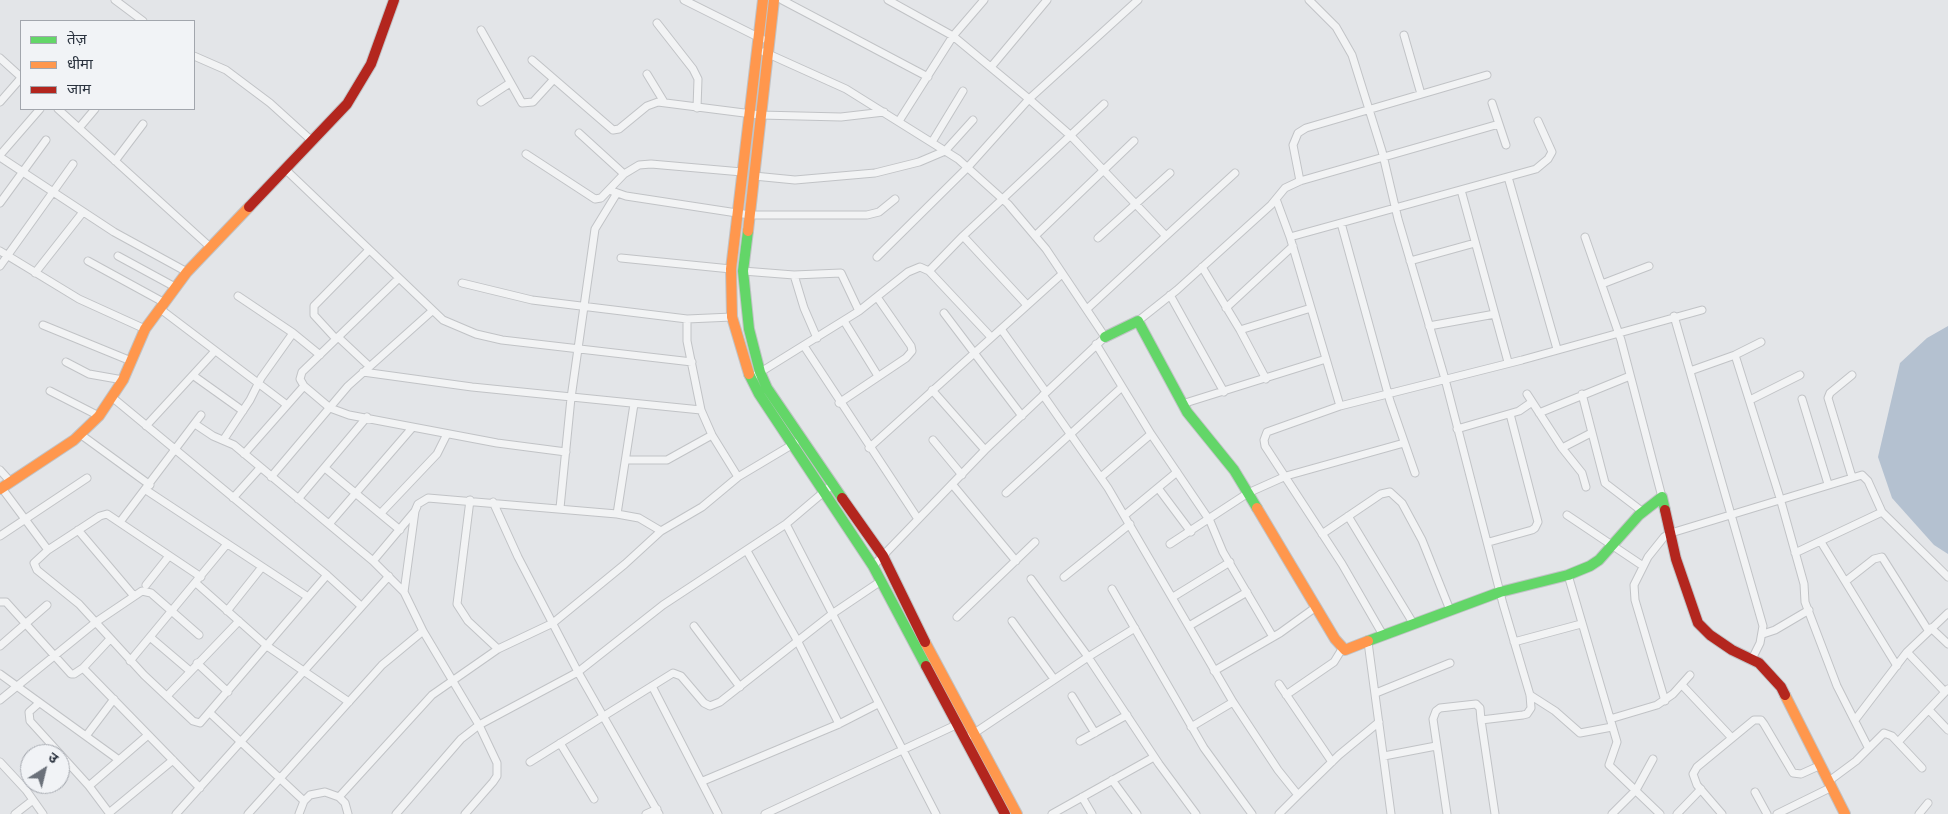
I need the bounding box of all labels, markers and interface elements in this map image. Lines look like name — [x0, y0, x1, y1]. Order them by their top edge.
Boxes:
legend — [20, 20, 195, 110]
text: तेज़ — [67, 30, 87, 47]
text: धीमा — [67, 55, 93, 72]
text: जाम — [67, 80, 91, 97]
north arrow — [20, 744, 70, 794]
text: उ — [45, 749, 61, 767]

